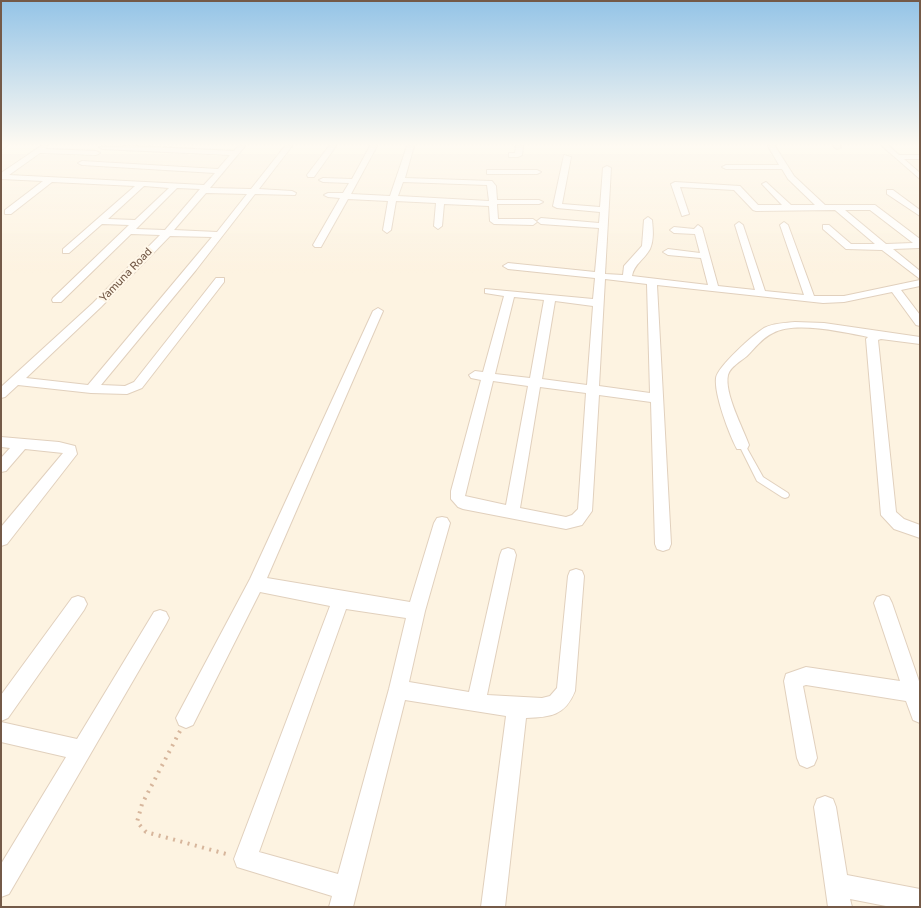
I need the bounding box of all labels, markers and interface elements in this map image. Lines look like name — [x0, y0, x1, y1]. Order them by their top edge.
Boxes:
street label: Yamuna Road — [97, 245, 155, 305]

